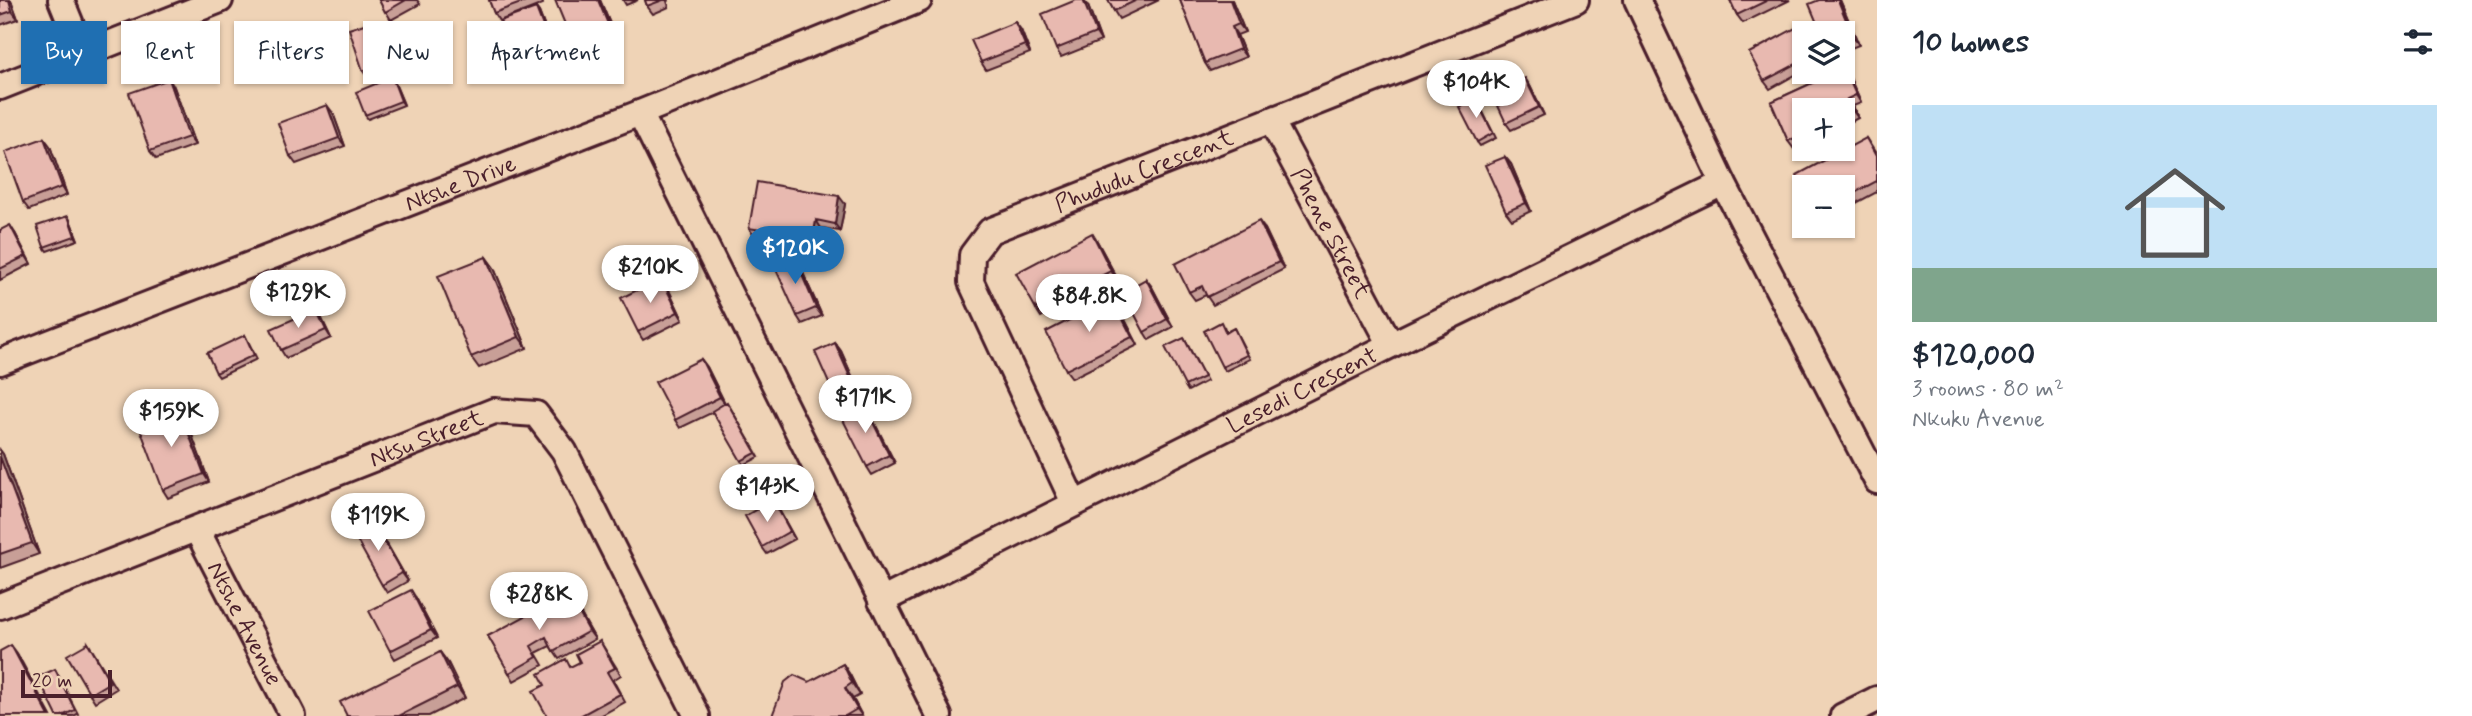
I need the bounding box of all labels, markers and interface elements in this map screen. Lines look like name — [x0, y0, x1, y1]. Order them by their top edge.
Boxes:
chip: Buy — [21, 21, 107, 84]
chip: Rent — [121, 21, 220, 84]
chip: Filters — [234, 21, 349, 84]
chip: New — [363, 21, 453, 84]
chip: Apartment — [467, 21, 624, 84]
map controls — [1792, 21, 1855, 238]
button: layers — [1792, 21, 1855, 84]
text: 10 homes — [1912, 23, 2029, 62]
icon: filters — [2399, 23, 2437, 61]
pin: $104K — [1427, 60, 1525, 120]
text: $104K — [1443, 68, 1509, 98]
button: + — [1792, 98, 1855, 161]
street label: Phududu Crescent — [1050, 123, 1238, 221]
street label: Ntshe Drive — [401, 149, 521, 220]
icon: home — [2112, 150, 2238, 276]
street label: Phene Street — [1282, 163, 1377, 304]
button: − — [1792, 175, 1855, 238]
pin: $120K — [746, 226, 844, 286]
text: $120K — [762, 234, 828, 264]
pin: $210K — [601, 246, 699, 305]
text: $210K — [618, 253, 682, 283]
pin: $129K — [249, 270, 347, 330]
pin: $84.8K — [1032, 274, 1146, 334]
text: $129K — [266, 278, 330, 308]
text: $84.8K — [1052, 282, 1126, 312]
text: $120,000 — [1912, 336, 2035, 375]
street label: Lesedi Crescent — [1222, 340, 1383, 442]
text: 3 rooms · 80 m² — [1912, 375, 2064, 405]
pin: $171K — [816, 376, 914, 435]
text: $171K — [835, 383, 895, 413]
pin: $159K — [122, 390, 220, 449]
text: $159K — [139, 397, 203, 427]
street label: Ntsu Street — [365, 403, 488, 476]
text: Nkuku Avenue — [1912, 405, 2045, 435]
pin: $143K — [718, 464, 816, 524]
text: $143K — [735, 472, 799, 502]
pin: $119K — [329, 494, 427, 553]
text: $119K — [347, 501, 409, 531]
street label: Ntshe Avenue — [199, 557, 289, 691]
pin: $288K — [490, 572, 588, 632]
text: $288K — [506, 580, 572, 610]
scale bar — [21, 667, 112, 699]
text: 20 m — [32, 669, 72, 694]

